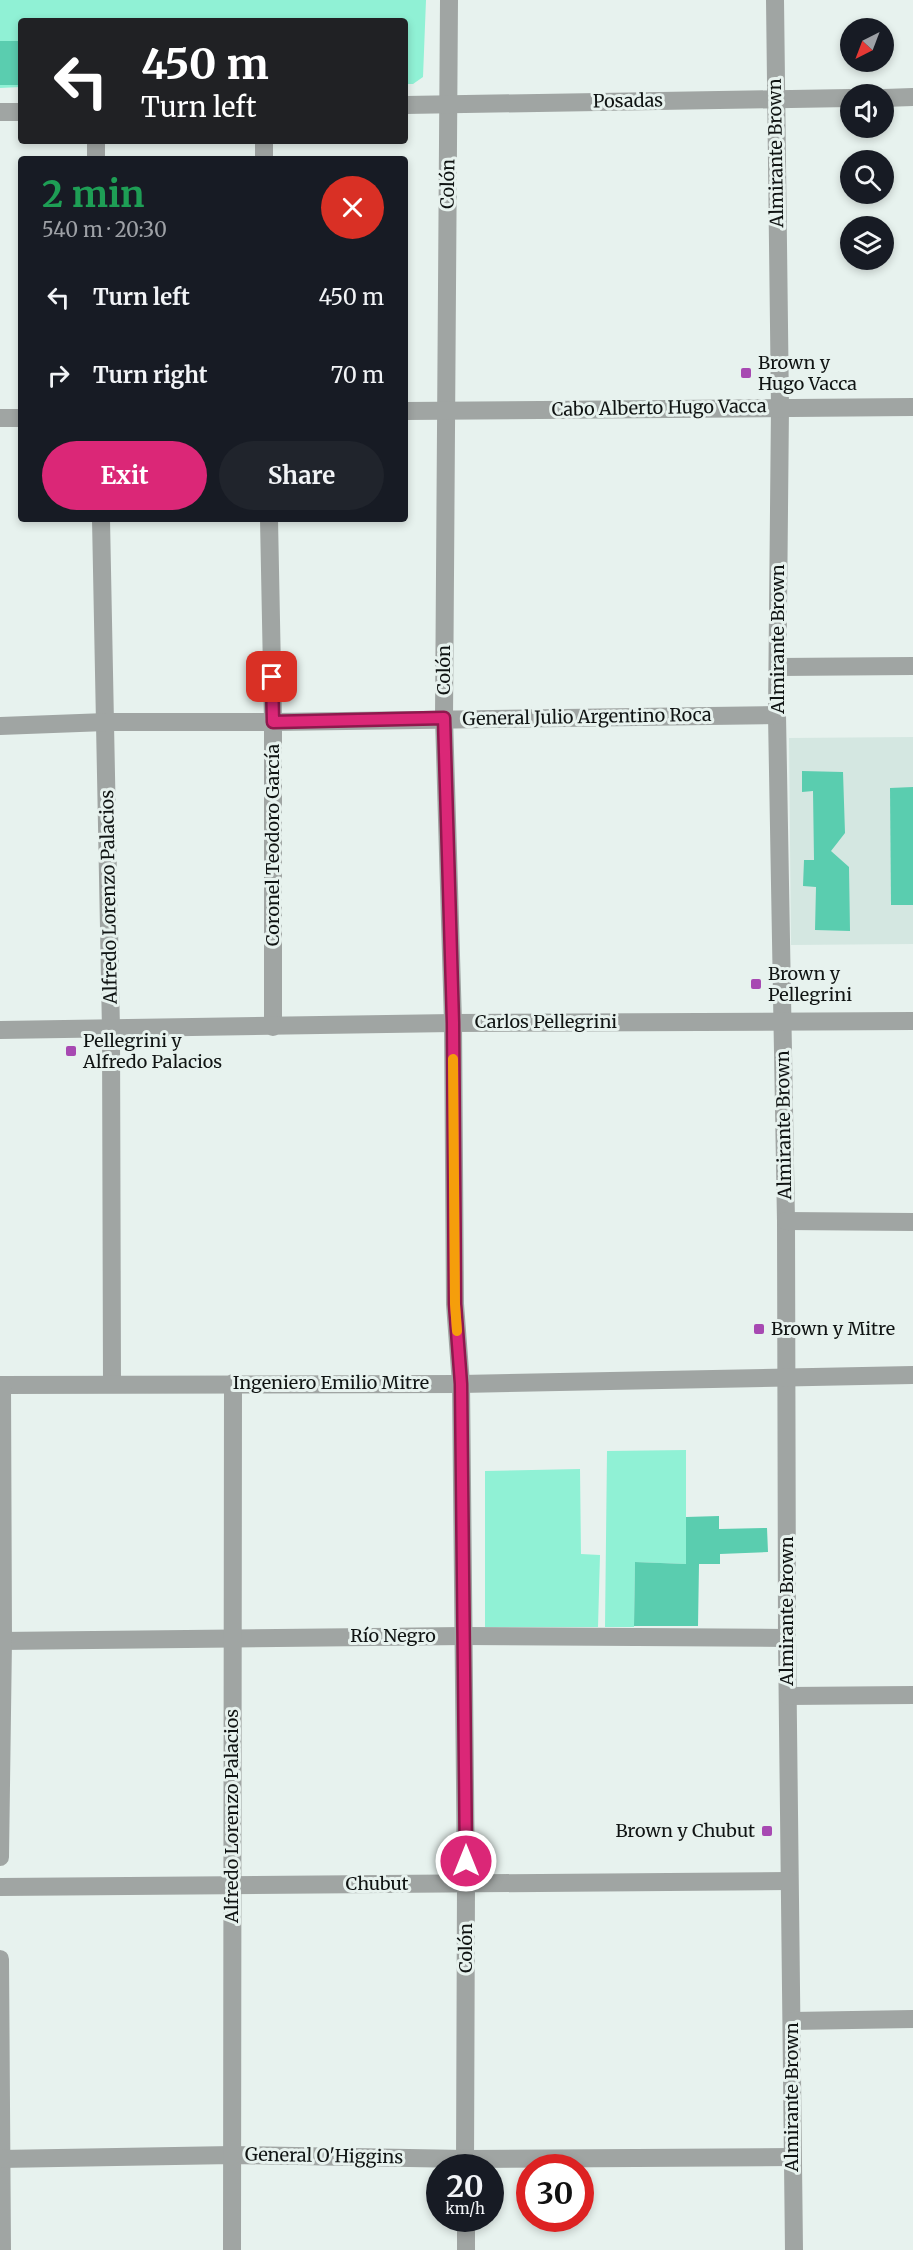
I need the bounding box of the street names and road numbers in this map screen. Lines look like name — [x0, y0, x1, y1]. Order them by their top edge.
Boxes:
street label: Almirante Brown — [763, 78, 788, 229]
street label: Posadas — [593, 88, 663, 113]
street label: Colón — [436, 159, 459, 209]
street label: Cabo Alberto Hugo Vacca — [551, 394, 767, 421]
street label: Almirante Brown — [766, 564, 789, 715]
street label: Colón — [432, 645, 455, 695]
street label: General Julio Argentino Roca — [462, 703, 712, 730]
street label: Coronel Teodoro García — [261, 744, 284, 946]
street label: Alfredo Lorenzo Palacios — [95, 790, 122, 1005]
street label: Carlos Pellegrini — [475, 1010, 617, 1033]
street label: Almirante Brown — [771, 1050, 796, 1201]
street label: Ingeniero Emilio Mitre — [233, 1371, 429, 1394]
street label: Almirante Brown — [775, 1536, 798, 1687]
street label: Río Negro — [350, 1624, 436, 1647]
street label: Alfredo Lorenzo Palacios — [220, 1709, 243, 1924]
street label: Chubut — [345, 1872, 409, 1895]
street label: Colón — [454, 1923, 477, 1973]
street label: Almirante Brown — [780, 2022, 803, 2173]
street label: General O'Higgins — [245, 2143, 404, 2168]

